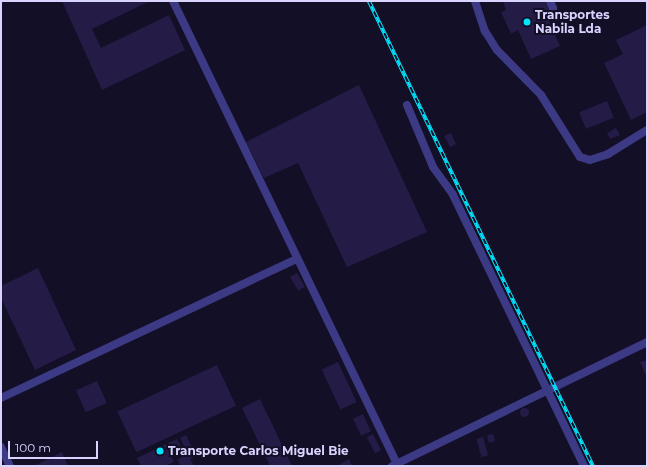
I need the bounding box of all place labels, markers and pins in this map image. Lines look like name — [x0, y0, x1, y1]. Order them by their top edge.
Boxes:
place label: Transportes Nabila Lda — [535, 8, 609, 36]
marker: Transportes Nabila Lda — [522, 17, 532, 27]
place label: Transporte Carlos Miguel Bie — [168, 444, 349, 458]
marker: Transporte Carlos Miguel Bie — [155, 446, 165, 456]

